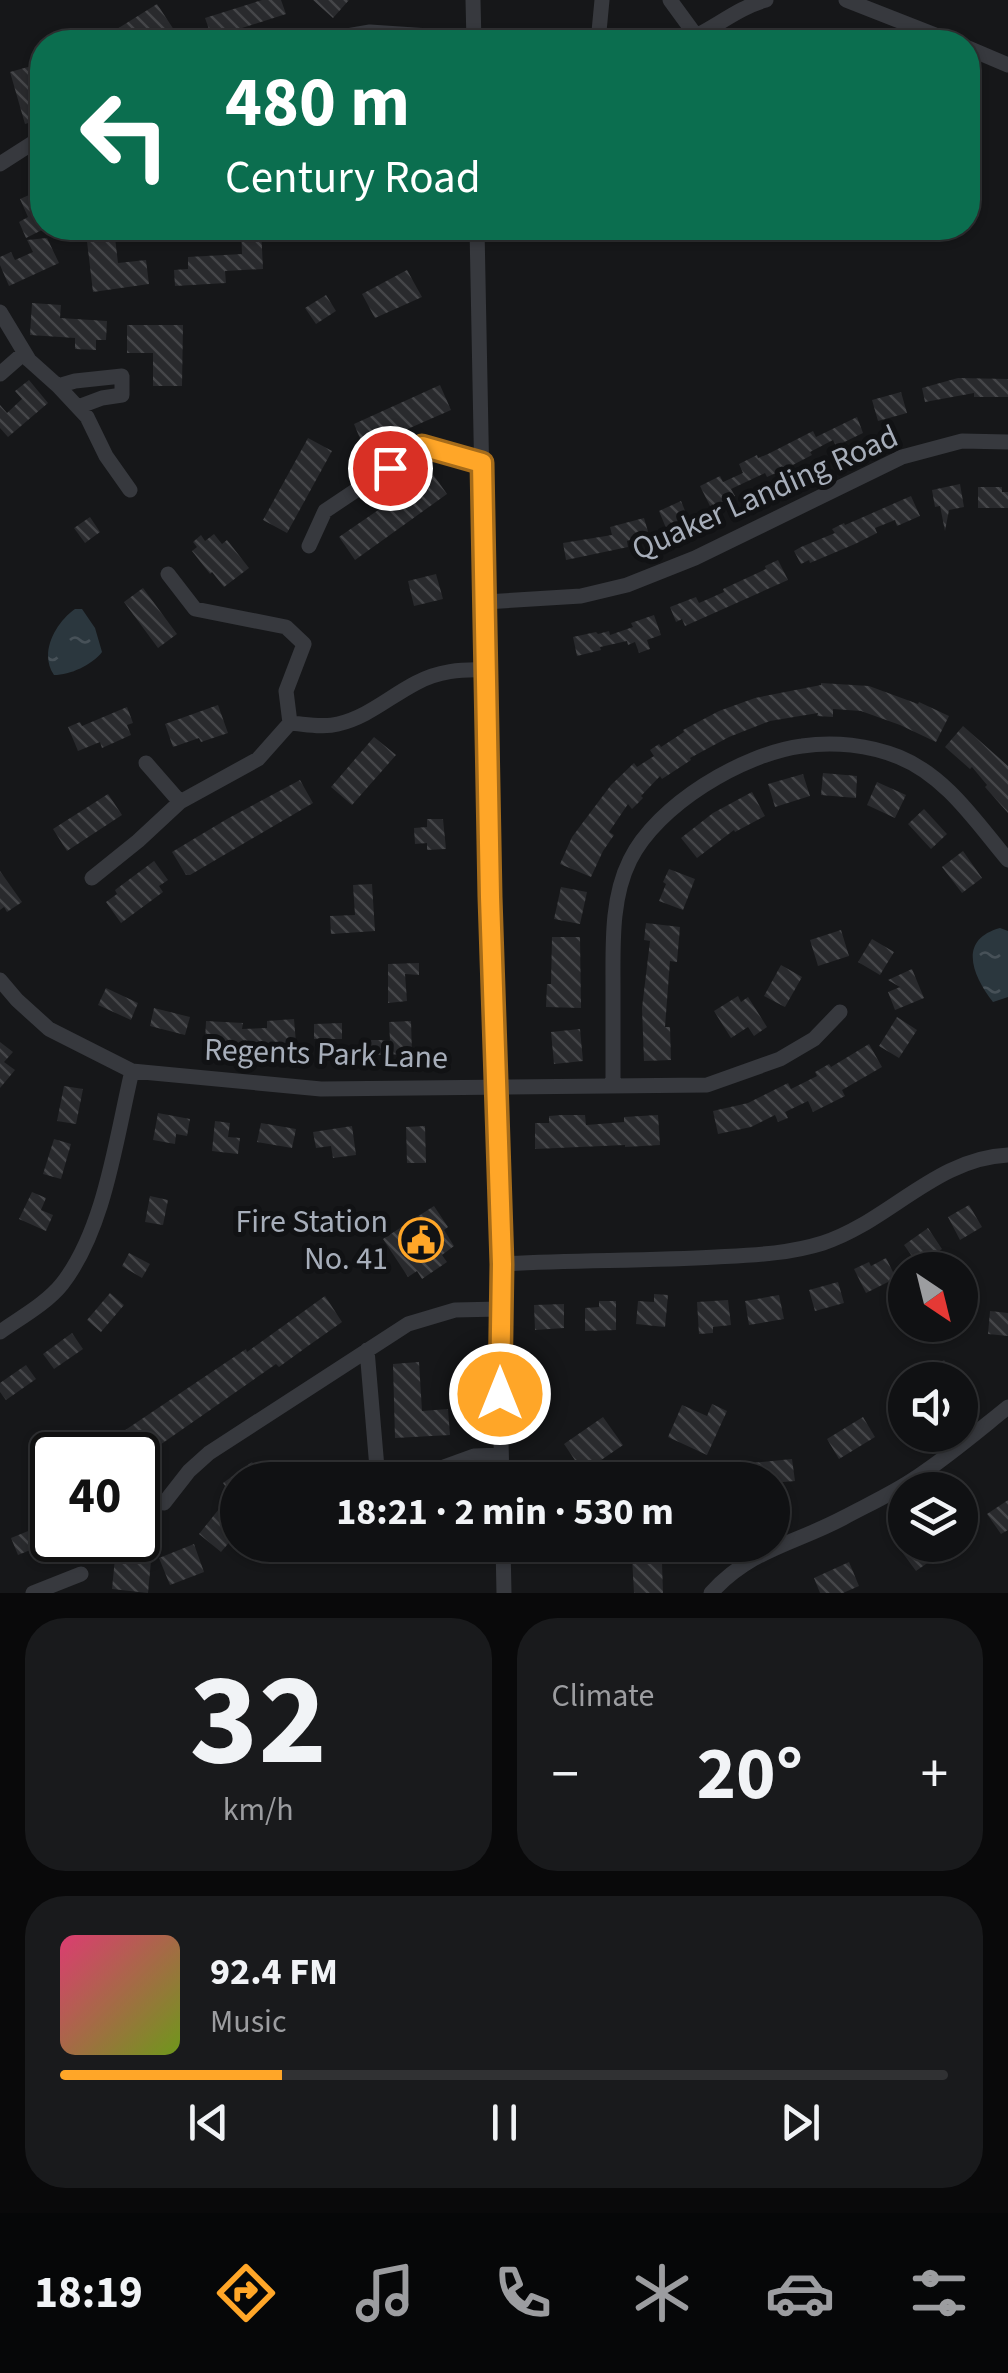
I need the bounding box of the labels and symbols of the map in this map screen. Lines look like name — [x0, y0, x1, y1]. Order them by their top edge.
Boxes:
street label: Quaker Landing Road — [625, 414, 905, 572]
pin — [348, 426, 433, 511]
street label: Regents Park Lane — [203, 1027, 449, 1081]
place label: Fire Station No. 41 — [236, 1199, 388, 1282]
public building icon: Fire Station No. 41 — [398, 1217, 444, 1263]
north arrow — [888, 1252, 978, 1342]
position arrow — [448, 1342, 552, 1446]
speed limit sign: 40 — [30, 1432, 160, 1562]

